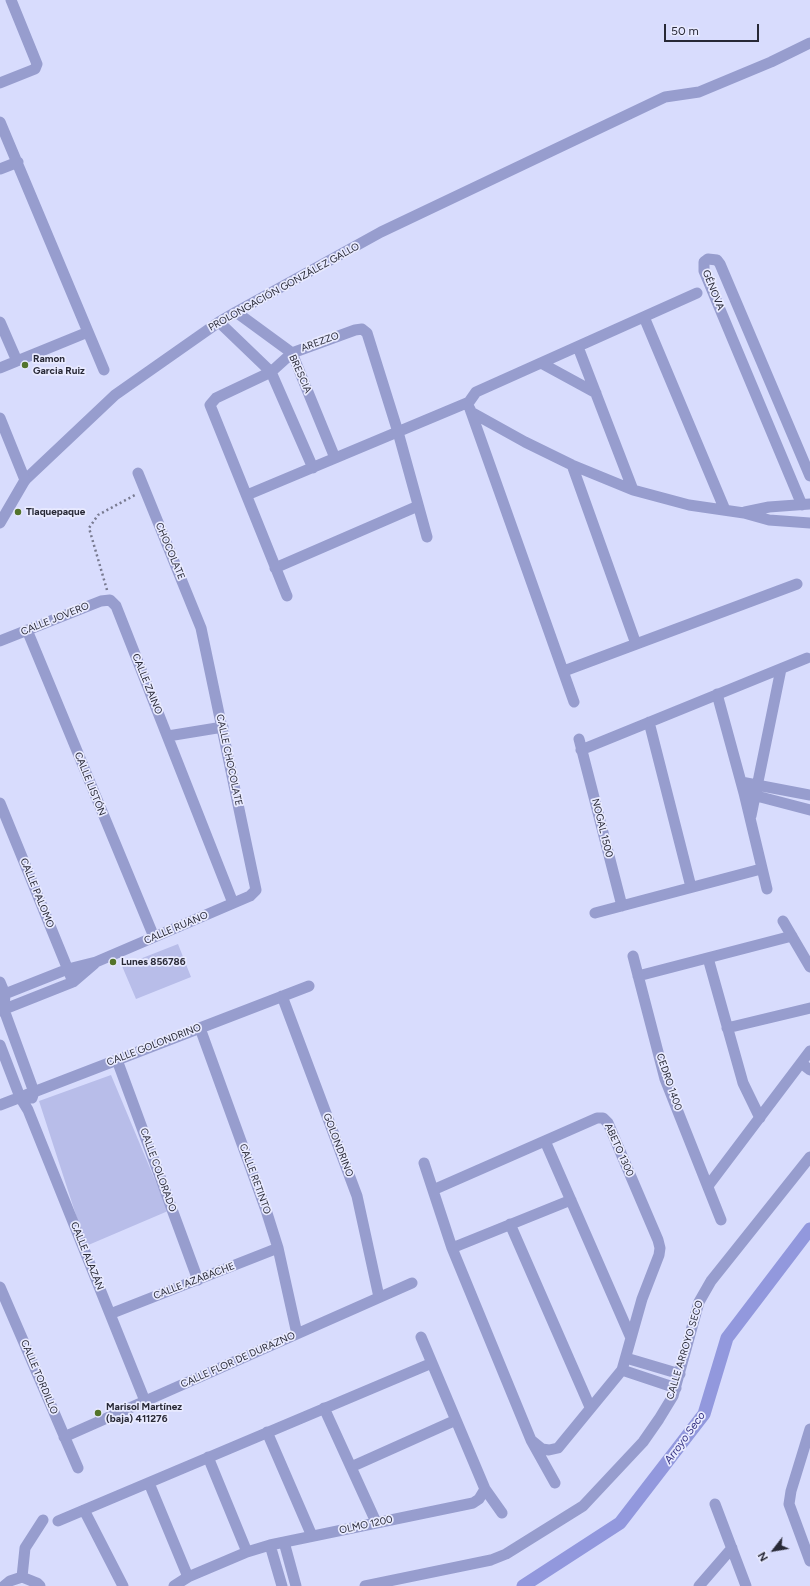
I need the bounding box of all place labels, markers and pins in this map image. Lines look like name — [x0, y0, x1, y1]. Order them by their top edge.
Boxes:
place label: Ramon Garcia Ruiz — [33, 353, 85, 376]
marker: Ramon Garcia Ruiz — [20, 360, 30, 370]
place label: Tlaquepaque — [26, 506, 85, 518]
marker: Tlaquepaque — [13, 507, 23, 517]
place label: Lunes 856786 — [121, 956, 186, 968]
marker: Lunes 856786 — [108, 957, 118, 967]
place label: Marisol Martínez (baja) 411276 — [106, 1401, 182, 1424]
marker: Marisol Martínez (baja) 411276 — [93, 1408, 103, 1418]

